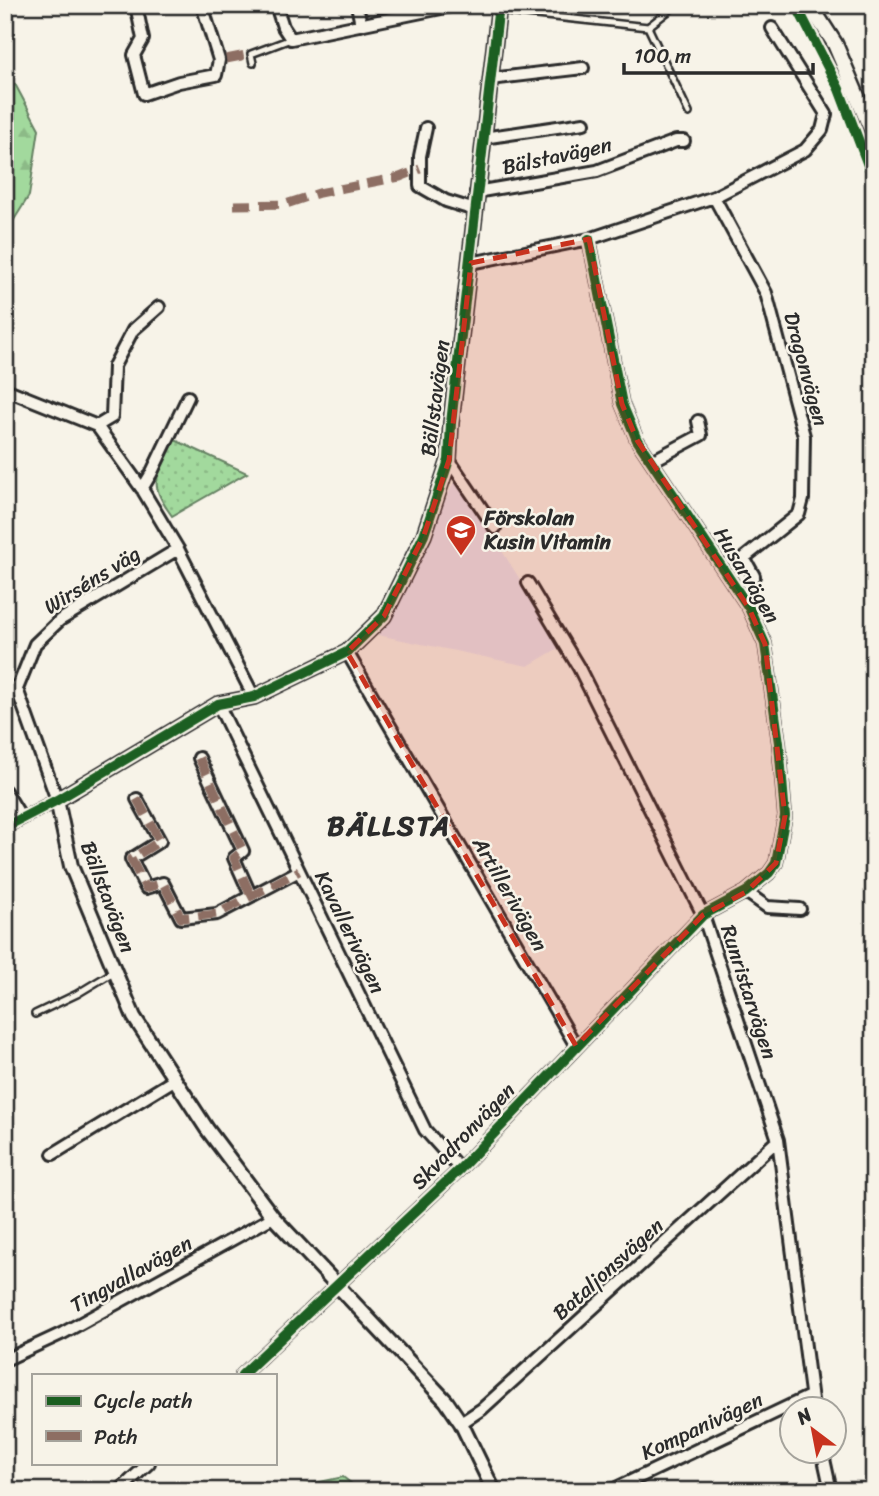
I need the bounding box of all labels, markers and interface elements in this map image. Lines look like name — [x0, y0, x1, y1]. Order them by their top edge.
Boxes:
scale bar — [624, 32, 812, 76]
text: 100 m — [634, 37, 691, 75]
street label: Bälstavägen — [498, 126, 616, 186]
street label: Dragonvägen — [773, 308, 839, 430]
street label: Bällstavägen — [409, 338, 461, 458]
place label: Förskolan Kusin Vitamin — [483, 499, 611, 561]
school or university icon: Förskolan Kusin Vitamin — [444, 513, 478, 557]
street label: Husarvägen — [703, 519, 791, 631]
street label: Wirséns väg — [36, 535, 148, 625]
district label: BÄLLSTA — [327, 801, 451, 850]
street label: Artillerivägen — [461, 828, 558, 959]
street label: Bällstavägen — [69, 836, 147, 958]
street label: Kavallerivägen — [304, 864, 396, 1000]
street label: Runristarvägen — [709, 920, 789, 1064]
street label: Skvadronvägen — [401, 1073, 525, 1199]
street label: Bataljonsvägen — [543, 1208, 673, 1330]
street label: Tingvallavägen — [63, 1225, 199, 1323]
legend — [32, 1374, 276, 1464]
street label: Kompanivägen — [634, 1381, 770, 1471]
text: Cycle path — [94, 1382, 193, 1420]
north arrow — [778, 1394, 848, 1464]
text: N — [789, 1398, 819, 1434]
text: Path — [94, 1418, 137, 1456]

